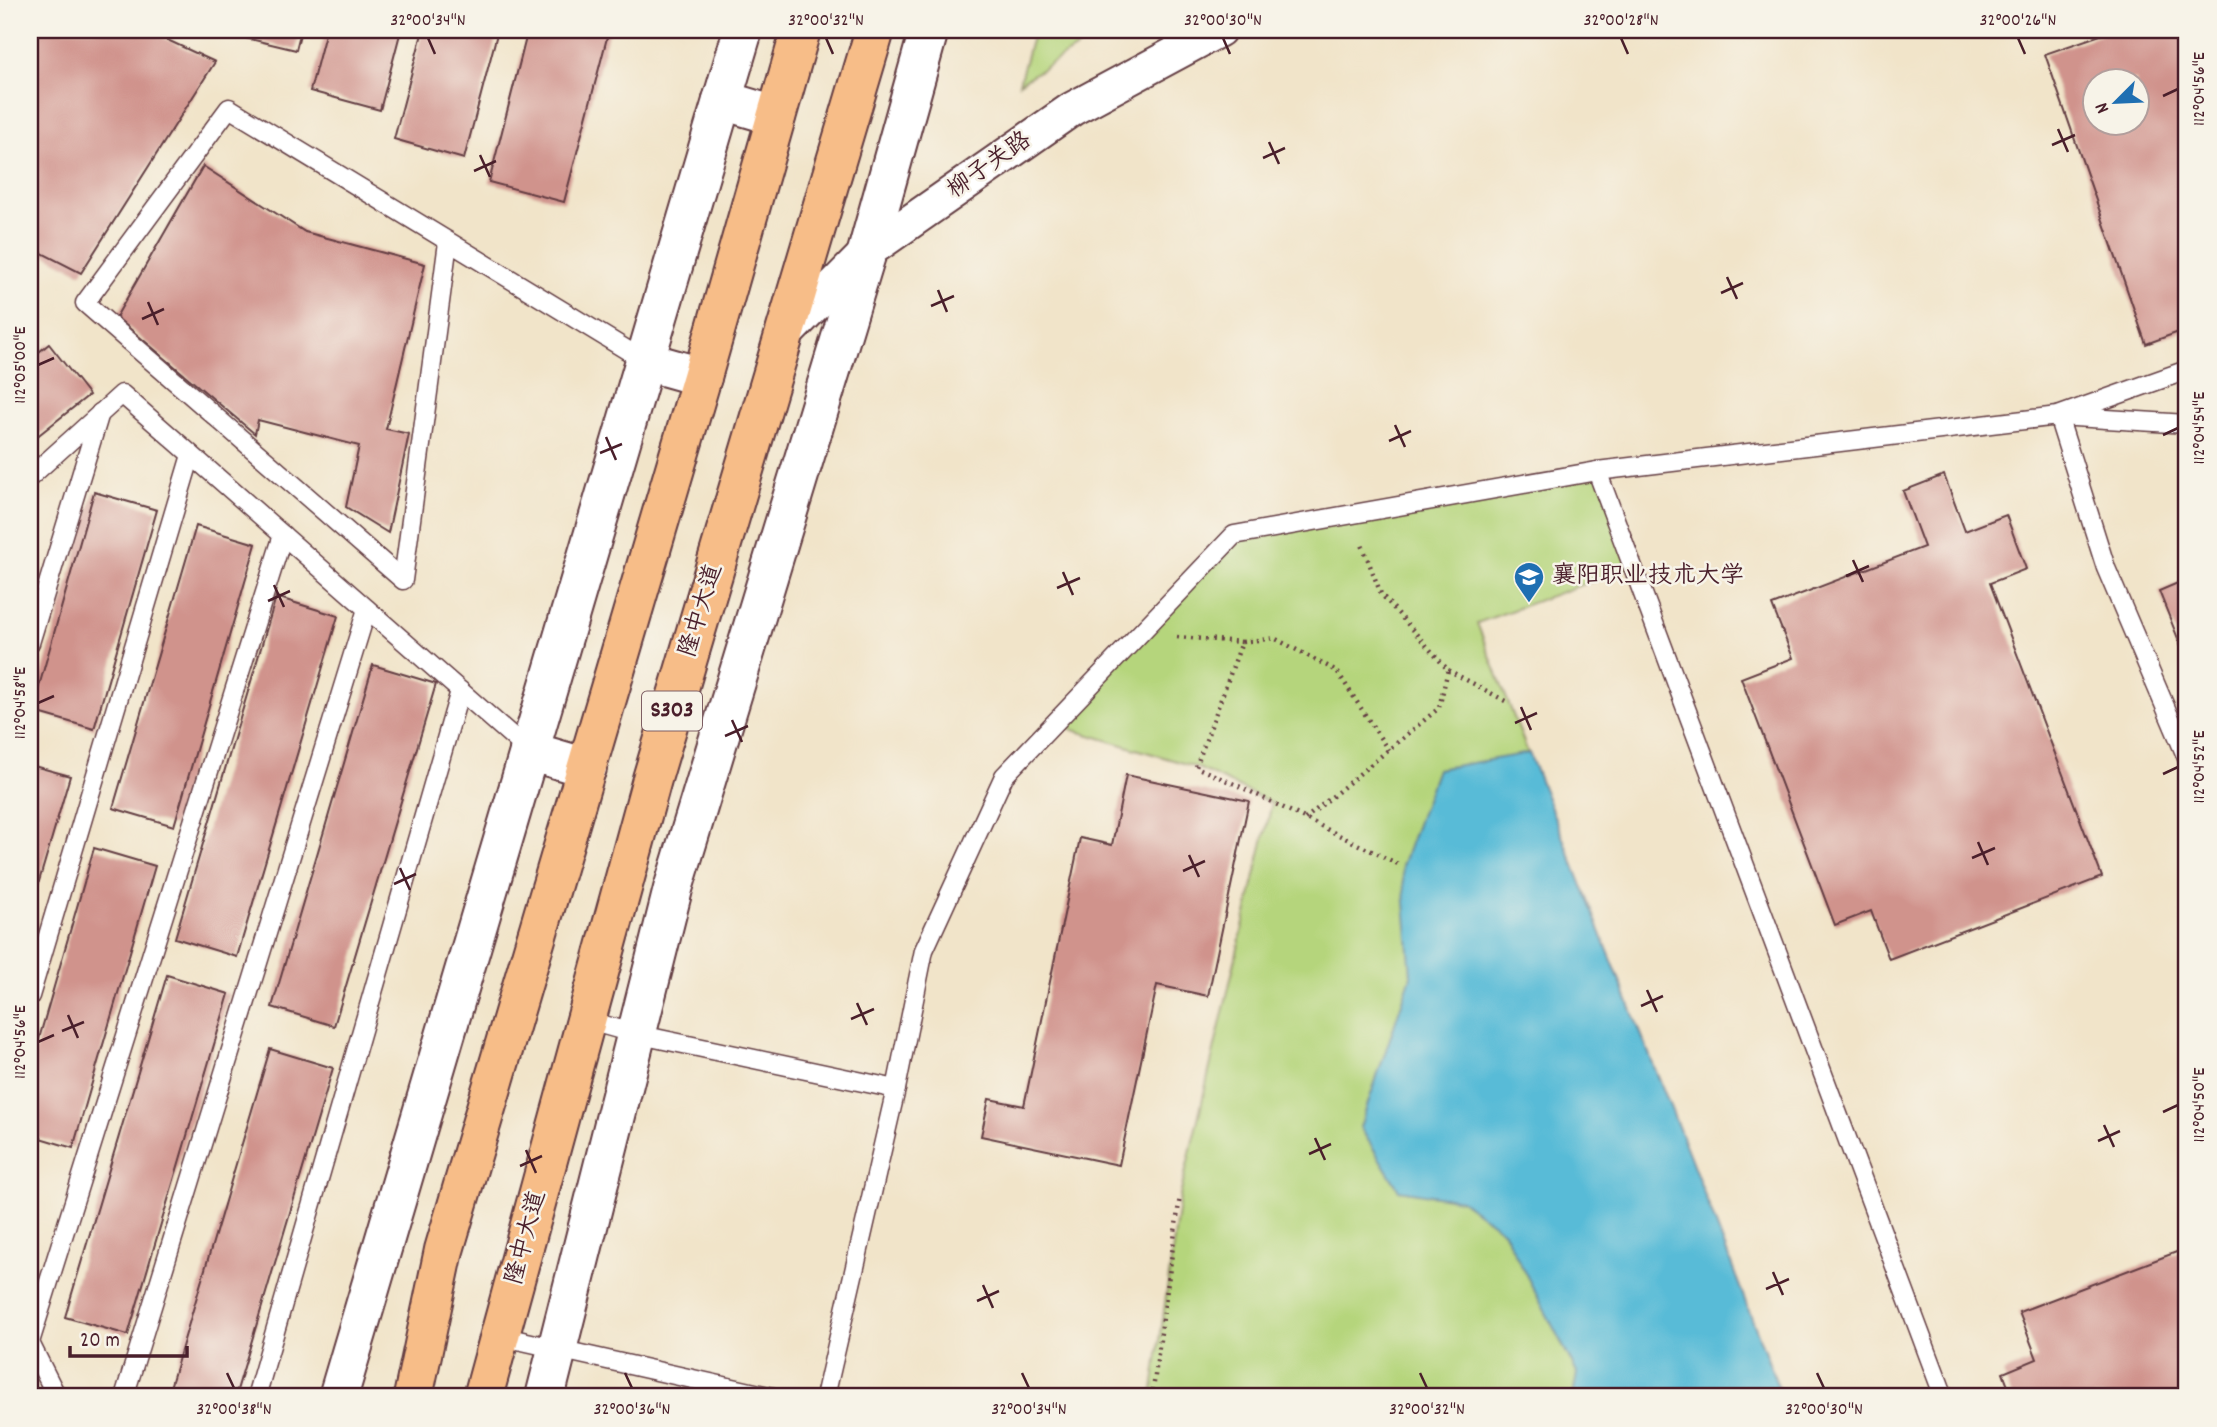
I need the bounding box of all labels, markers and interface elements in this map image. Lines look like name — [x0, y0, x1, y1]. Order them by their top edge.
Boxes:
text: 32°00'34"N — [390, 9, 466, 34]
text: 32°00'32"N — [788, 9, 864, 34]
text: 32°00'30"N — [1184, 9, 1262, 34]
text: 32°00'28"N — [1583, 9, 1659, 34]
text: 32°00'26"N — [1980, 9, 2056, 34]
text: 112°04'56"E — [2188, 52, 2213, 126]
north arrow — [2080, 66, 2150, 136]
text: N — [2089, 98, 2118, 117]
street label: 柳子关路 — [941, 125, 1039, 207]
text: 112°05'00"E — [9, 326, 34, 404]
text: 112°04'54"E — [2188, 392, 2213, 464]
street label: 隆中大道 — [672, 560, 732, 662]
school or university icon: 襄阳职业技术大学 — [1512, 560, 1546, 604]
place label: 襄阳职业技术大学 — [1552, 560, 1744, 594]
text: 112°04'58"E — [9, 667, 34, 739]
road number: S303 — [642, 692, 702, 730]
text: 112°04'52"E — [2188, 730, 2213, 804]
text: 112°04'56"E — [9, 1005, 34, 1079]
text: 112°04'50"E — [2188, 1067, 2213, 1143]
street label: 隆中大道 — [498, 1187, 556, 1289]
scale bar — [70, 1315, 187, 1359]
text: 20 m — [80, 1327, 120, 1357]
text: 32°00'38"N — [196, 1398, 272, 1423]
text: 32°00'36"N — [594, 1398, 670, 1423]
text: 32°00'34"N — [991, 1398, 1067, 1423]
text: 32°00'32"N — [1389, 1398, 1465, 1423]
text: 32°00'30"N — [1785, 1398, 1863, 1423]

